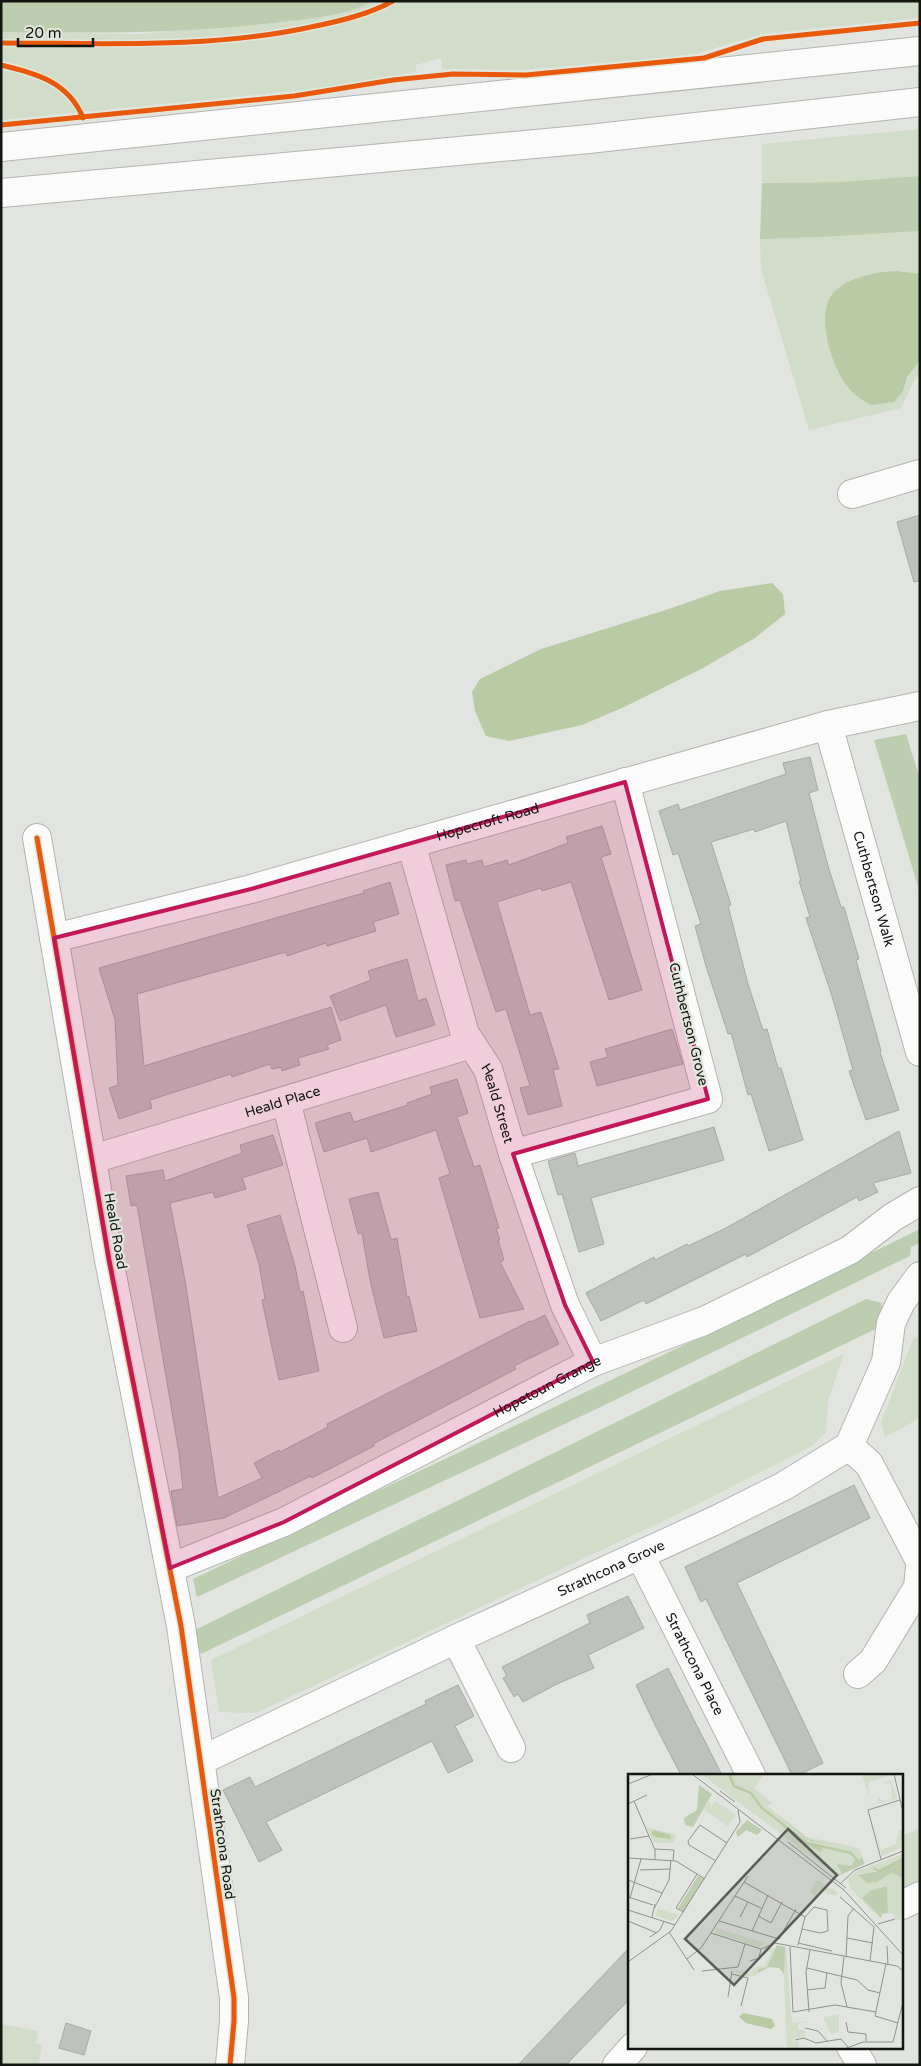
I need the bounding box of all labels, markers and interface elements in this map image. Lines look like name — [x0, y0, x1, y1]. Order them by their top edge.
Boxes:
scale bar — [18, 15, 92, 47]
text: 20 m — [25, 24, 62, 42]
street label: Hopecroft Road — [434, 800, 541, 845]
street label: Cuthbertson Walk — [849, 829, 898, 949]
street label: Cuthbertson Grove — [665, 961, 712, 1087]
street label: Heald Street — [477, 1060, 518, 1146]
street label: Heald Place — [243, 1082, 323, 1121]
street label: Heald Road — [100, 1192, 131, 1271]
street label: Hopetoun Grange — [490, 1352, 603, 1421]
street label: Strathcona Grove — [555, 1537, 668, 1600]
street label: Strathcona Place — [662, 1610, 728, 1718]
inset map — [628, 1774, 904, 2048]
street label: Strathcona Road — [206, 1788, 239, 1901]

